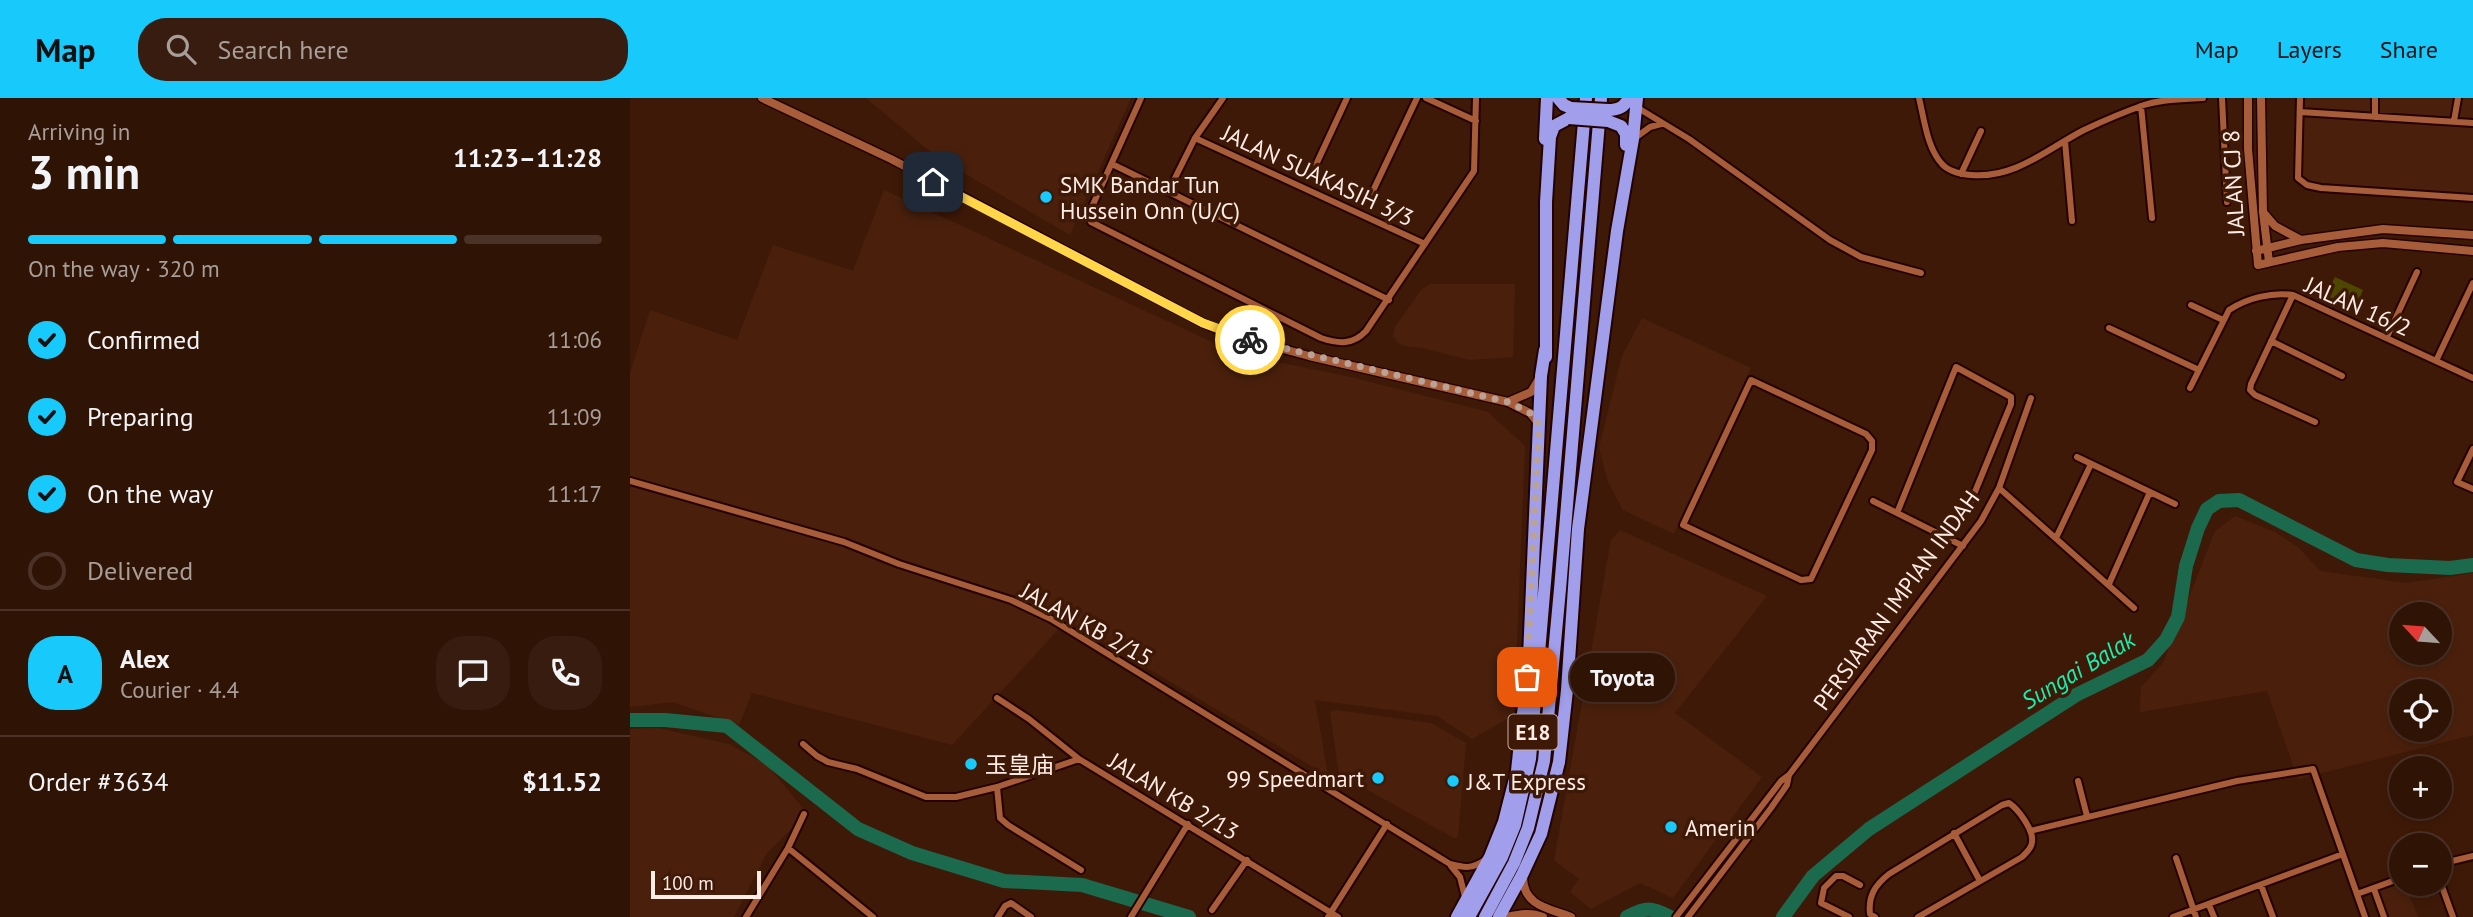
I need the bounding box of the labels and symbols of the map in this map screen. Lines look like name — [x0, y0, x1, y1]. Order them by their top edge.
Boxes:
street label: JALAN SUAKASIH 3/3 — [1217, 117, 1419, 232]
street label: JALAN CJ 8 — [2216, 129, 2250, 238]
pin — [903, 152, 963, 212]
place label: SMK Bandar Tun Hussein Onn (U/C) — [1060, 170, 1240, 225]
marker: SMK Bandar Tun Hussein Onn (U/C) — [1038, 189, 1054, 205]
street label: JALAN 16/2 — [2300, 269, 2416, 342]
courier — [1215, 305, 1285, 375]
street label: PERSIARAN IMPIAN INDAH — [1807, 484, 1985, 716]
street label: JALAN KB 2/15 — [1015, 575, 1158, 672]
north arrow — [2389, 602, 2452, 665]
water label: Sungai Balak — [2015, 623, 2142, 716]
pin — [1497, 647, 1557, 707]
callout: Toyota — [1569, 652, 1674, 702]
road number: E18 — [1508, 714, 1558, 750]
street label: JALAN KB 2/13 — [1103, 745, 1244, 846]
place label: 玉皇庙 — [985, 750, 1054, 779]
marker: 玉皇庙 — [963, 756, 979, 772]
place label: 99 Speedmart — [1226, 764, 1364, 793]
place label: J&T Express — [1466, 767, 1586, 796]
marker: 99 Speedmart — [1370, 770, 1386, 786]
marker: J&T Express — [1445, 773, 1461, 789]
place label: Amerin — [1685, 813, 1755, 842]
marker: Amerin — [1663, 819, 1679, 835]
scale bar — [651, 868, 761, 900]

